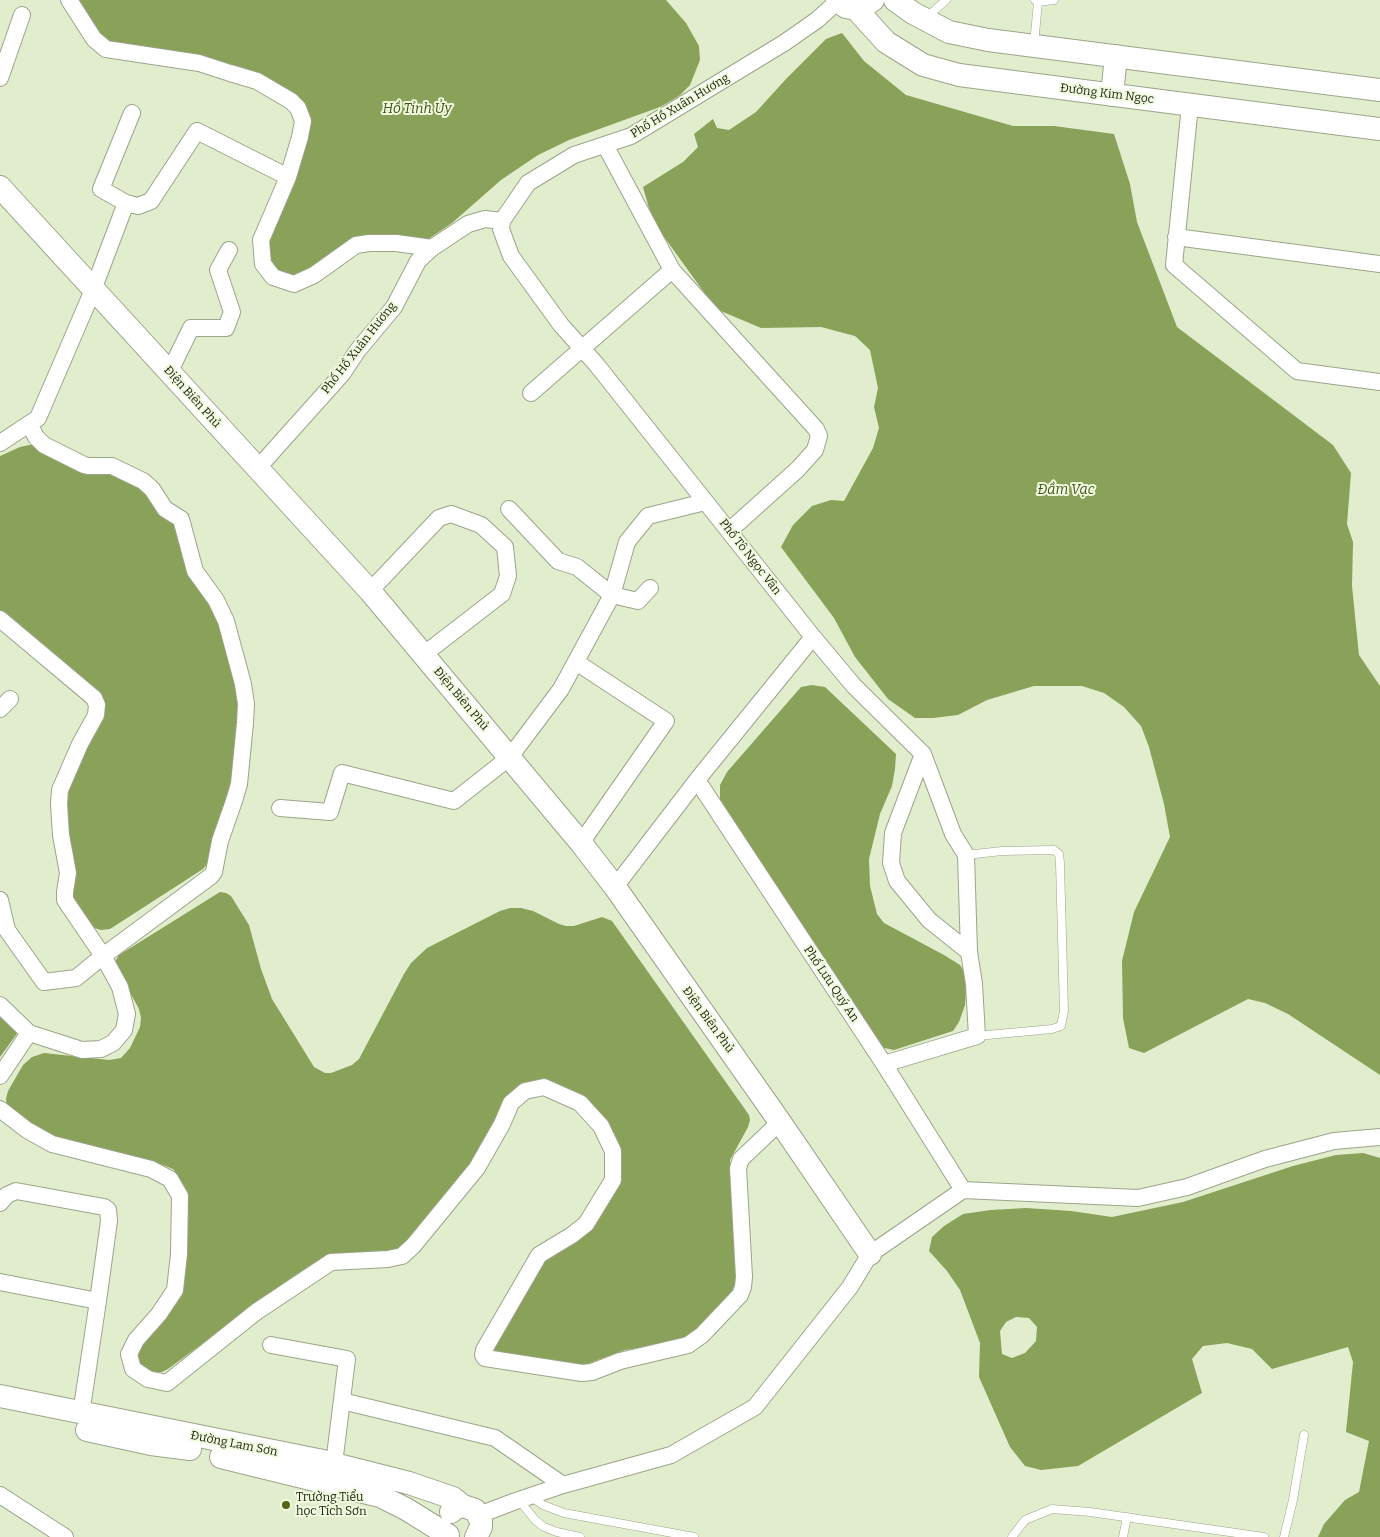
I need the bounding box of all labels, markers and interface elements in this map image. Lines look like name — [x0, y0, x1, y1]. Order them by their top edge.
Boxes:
street label: Phố Hồ Xuân Hương — [628, 71, 732, 141]
street label: Đường Kim Ngọc — [1059, 81, 1155, 107]
water label: Hồ Tỉnh Ủy — [382, 101, 452, 117]
street label: Phố Hồ Xuân Hương — [319, 299, 399, 397]
street label: Điện Biên Phủ — [161, 363, 223, 431]
water label: Đầm Vạc — [1038, 482, 1094, 498]
street label: Phố Tô Ngọc Vân — [716, 516, 784, 598]
street label: Điện Biên Phủ — [430, 664, 492, 734]
street label: Phố Lưu Quý An — [800, 943, 862, 1025]
street label: Điện Biên Phủ — [679, 984, 737, 1056]
street label: Đường Lam Sơn — [189, 1429, 279, 1459]
place label: Trường Tiểu học Tích Sơn — [296, 1491, 367, 1519]
marker: Trường Tiểu học Tích Sơn — [280, 1499, 292, 1511]

